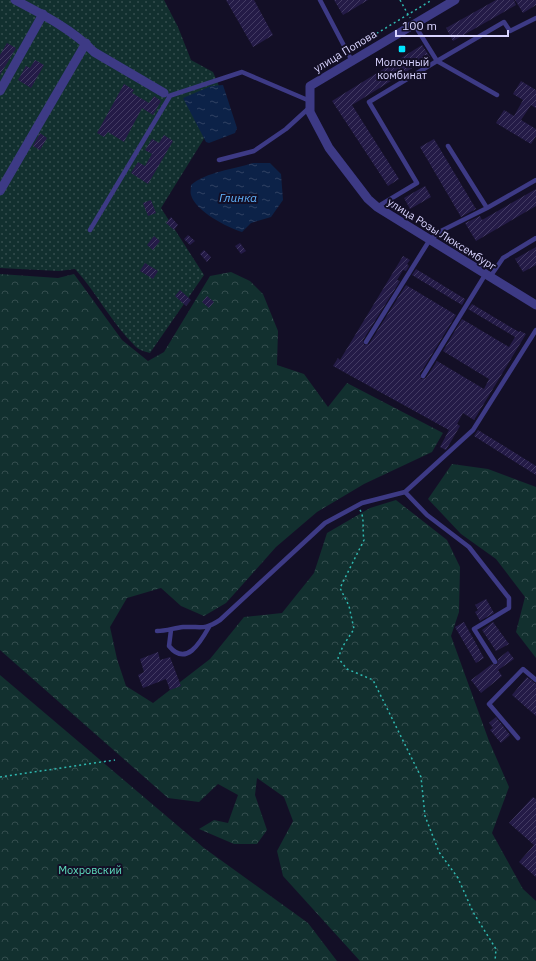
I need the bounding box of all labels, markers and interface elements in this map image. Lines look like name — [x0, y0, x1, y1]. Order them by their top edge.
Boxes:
scale bar — [396, 12, 508, 38]
text: 100 m — [402, 18, 437, 33]
street label: улица Попова — [311, 27, 379, 75]
marker: Молочный комбинат — [397, 44, 407, 54]
place label: Молочный комбинат — [375, 55, 429, 82]
water label: Глинка — [219, 190, 257, 205]
street label: улица Розы Люксембург — [385, 195, 499, 273]
park label: Мохровский — [58, 863, 122, 877]

